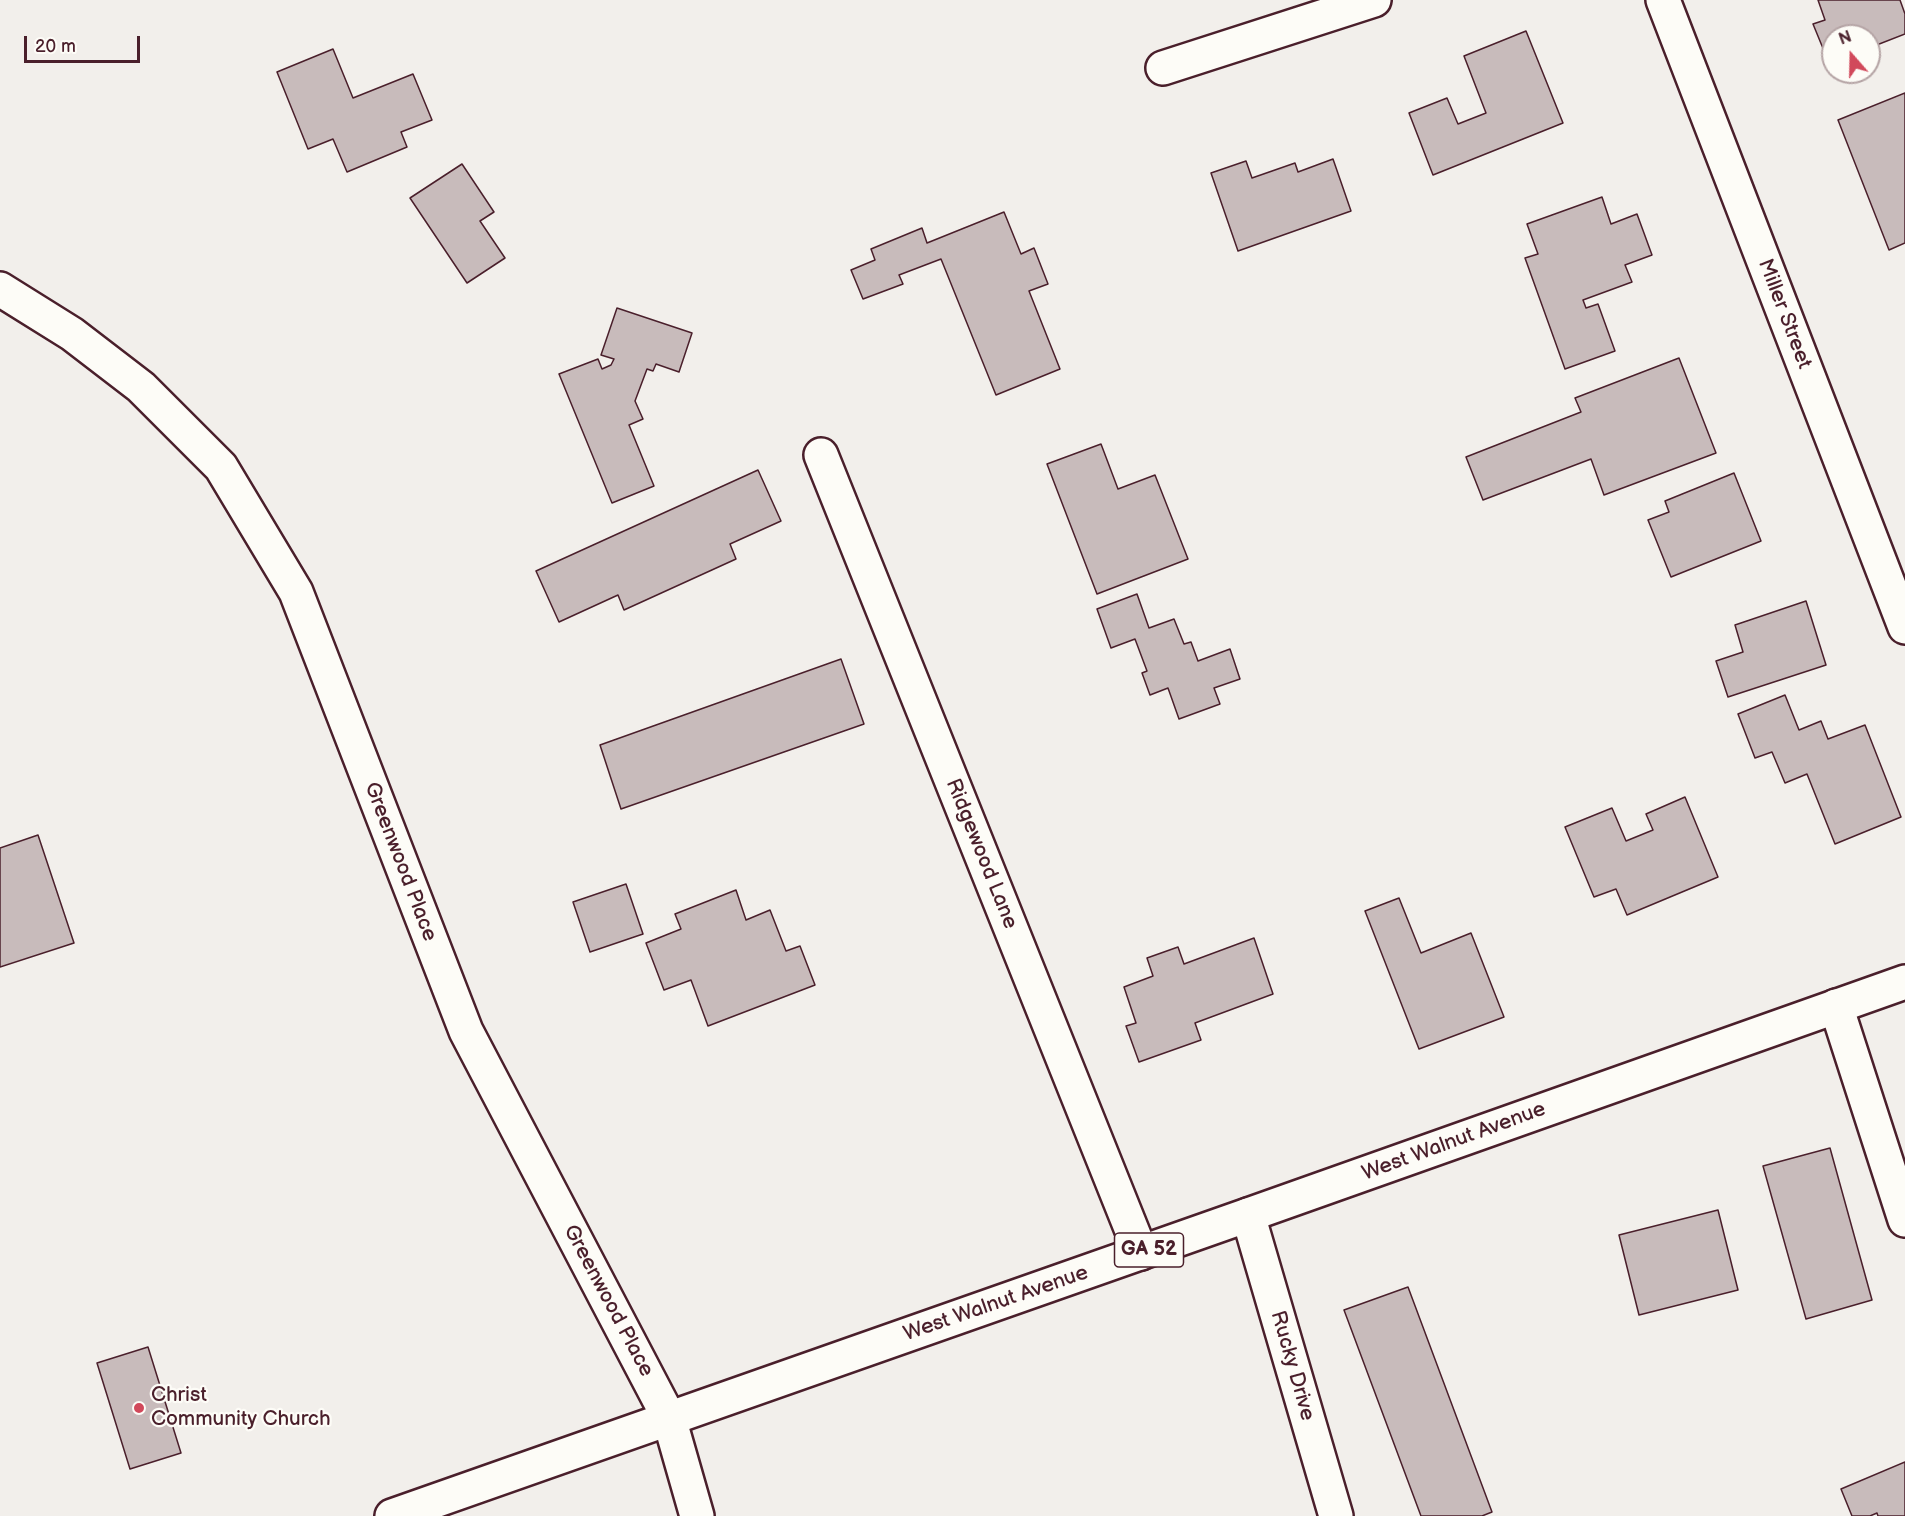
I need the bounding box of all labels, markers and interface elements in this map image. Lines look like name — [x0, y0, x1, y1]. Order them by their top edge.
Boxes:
scale bar — [27, 24, 142, 62]
north arrow — [1821, 24, 1881, 84]
text: N — [1836, 28, 1854, 49]
text: 20 m — [35, 36, 76, 57]
street label: Miller Street — [1752, 256, 1816, 372]
street label: Ridgewood Lane — [939, 775, 1023, 933]
street label: Greenwood Place — [358, 779, 442, 945]
street label: West Walnut Avenue — [1359, 1097, 1549, 1187]
street label: Greenwood Place — [557, 1221, 659, 1381]
road number: GA 52 — [1114, 1233, 1184, 1267]
street label: West Walnut Avenue — [900, 1261, 1092, 1347]
street label: Rucky Drive — [1264, 1308, 1320, 1424]
place label: Christ Community Church — [151, 1383, 331, 1433]
marker: Christ Community Church — [132, 1401, 146, 1415]

